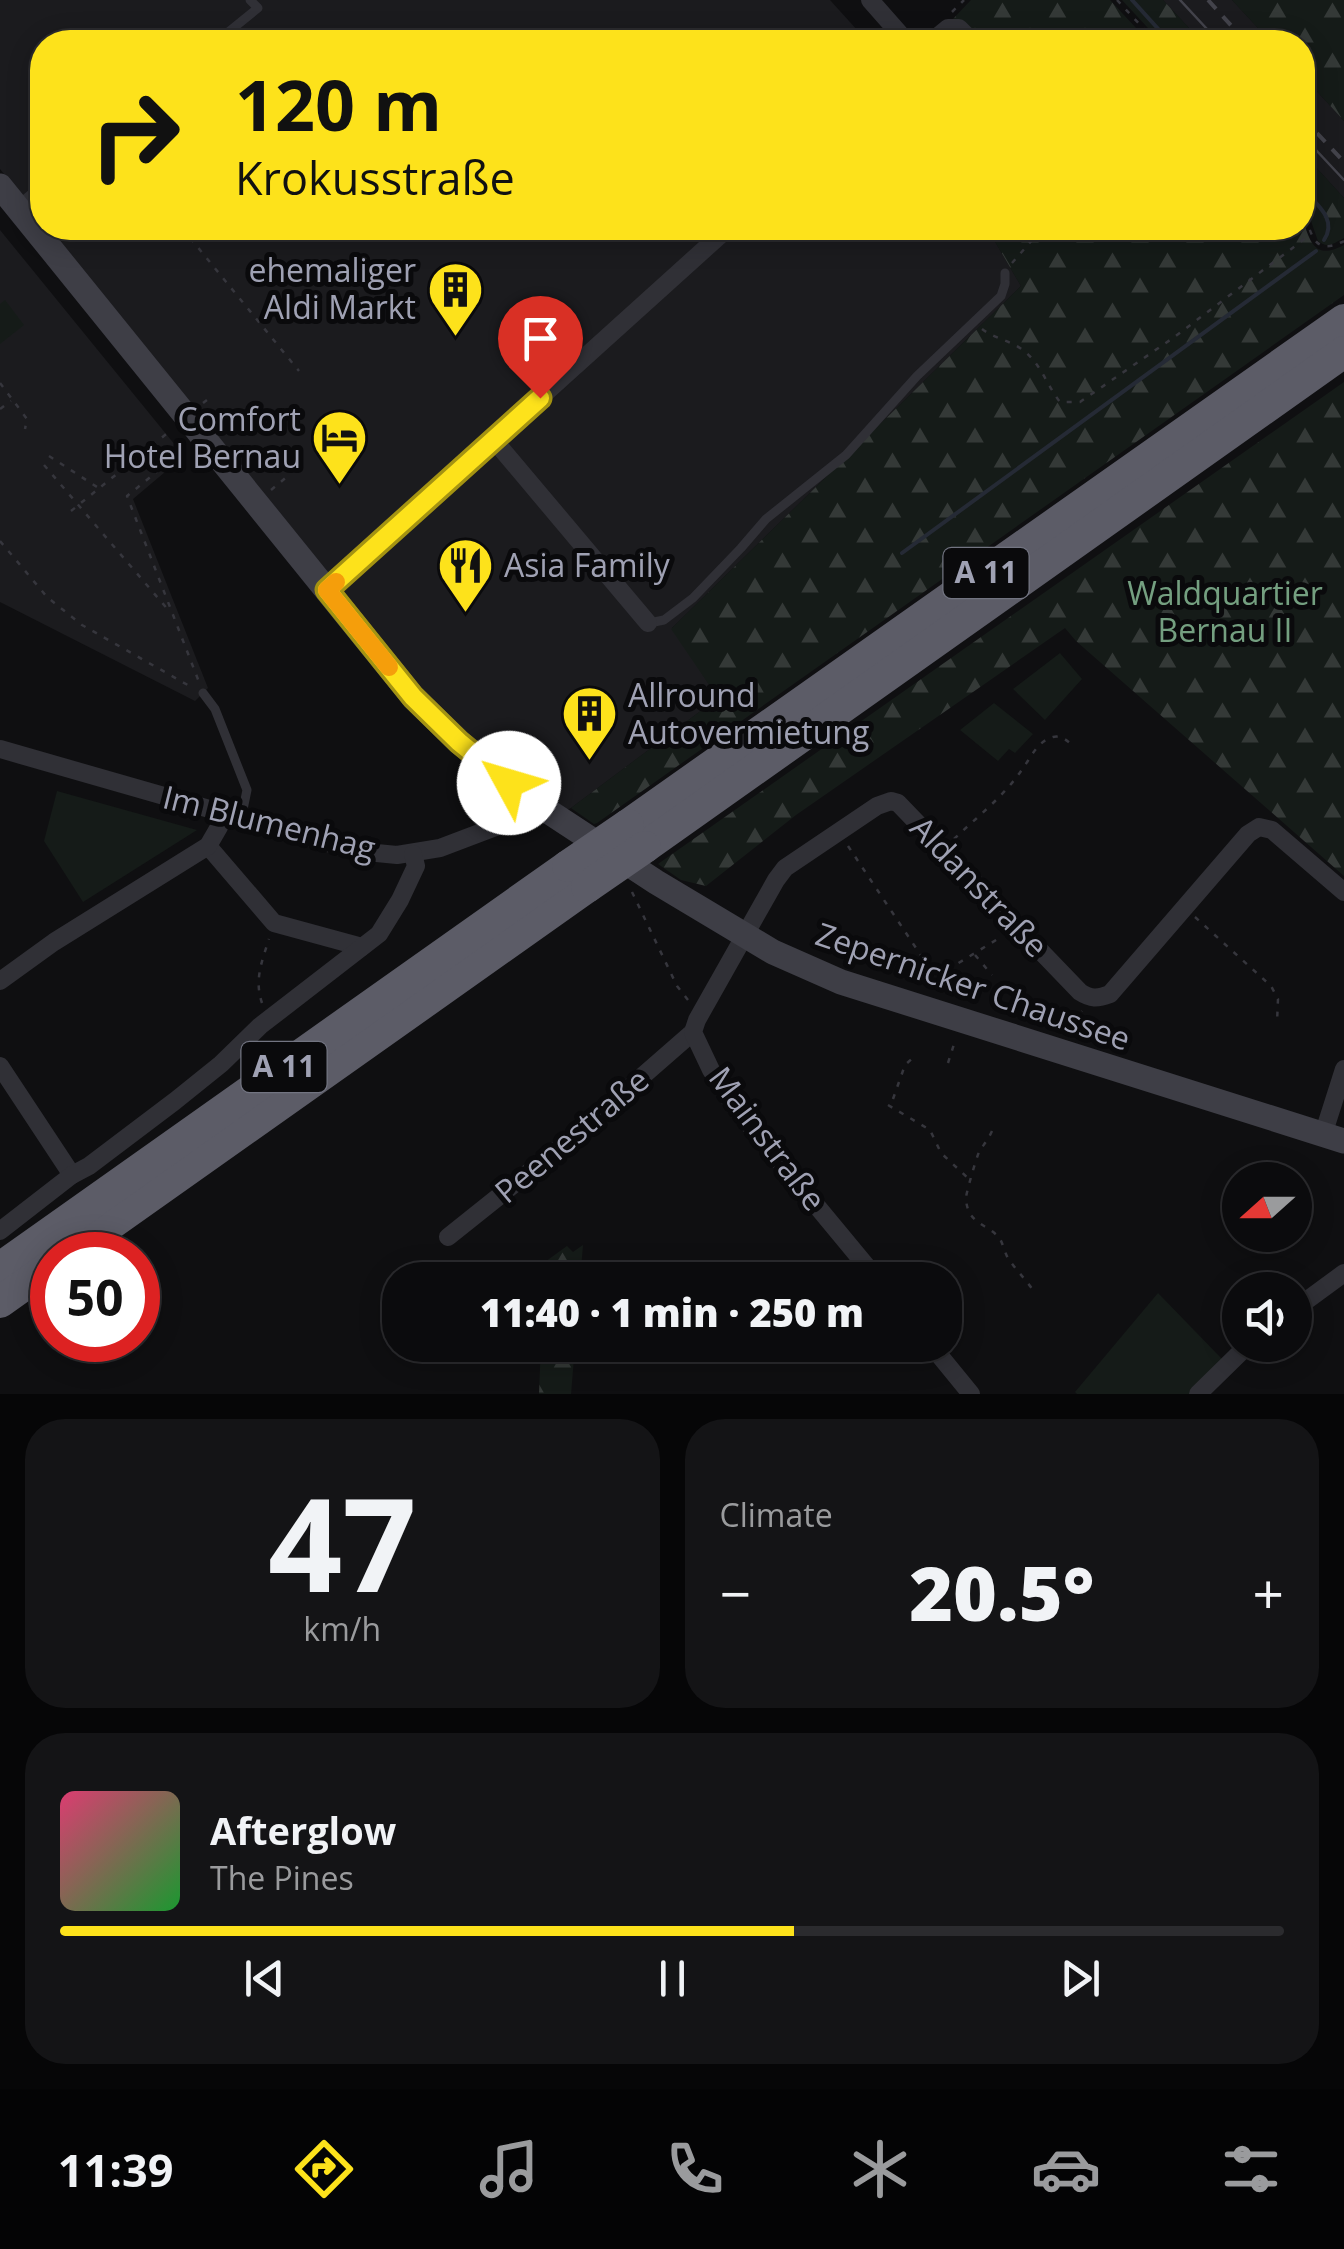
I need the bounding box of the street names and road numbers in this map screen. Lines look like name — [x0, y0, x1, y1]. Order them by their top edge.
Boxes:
road number: A 11 — [944, 548, 1028, 598]
street label: Im Blumenhag — [159, 774, 380, 869]
street label: Aldanstraße — [902, 806, 1058, 966]
street label: Zepernicker Chaussee — [811, 912, 1136, 1060]
road number: A 11 — [242, 1042, 326, 1092]
street label: Mainstraße — [700, 1057, 836, 1219]
street label: Peenestraße — [485, 1058, 657, 1212]

